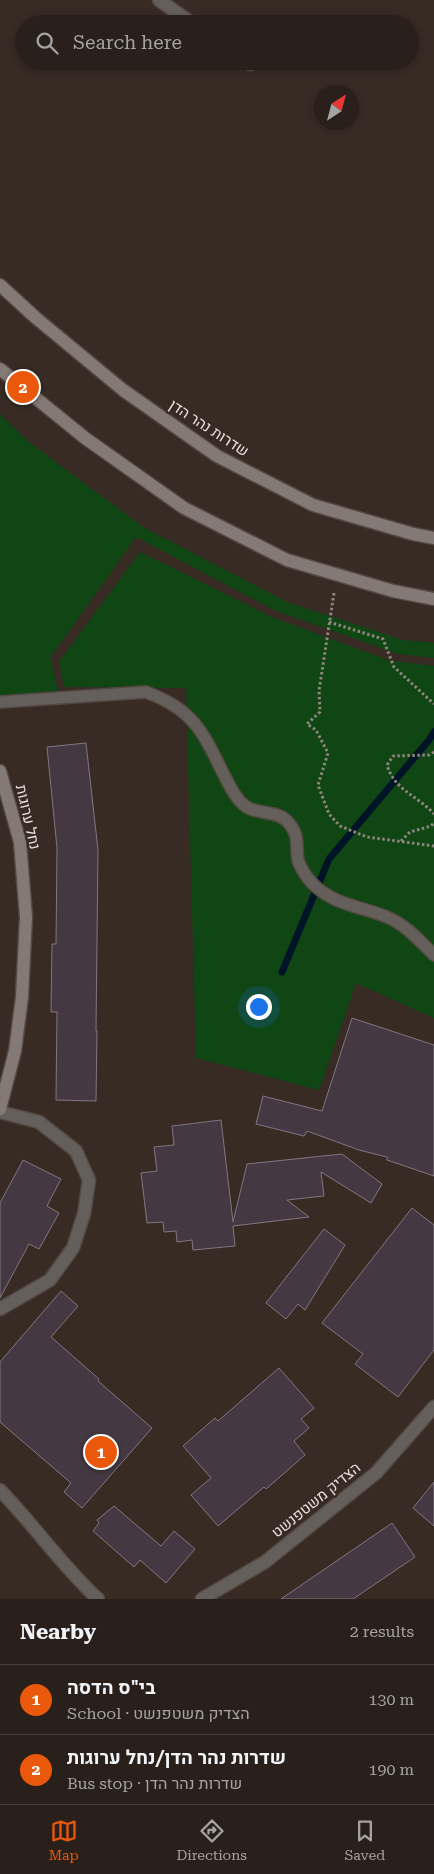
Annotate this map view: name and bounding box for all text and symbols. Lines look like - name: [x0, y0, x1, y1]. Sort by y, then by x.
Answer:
- search box: [15, 15, 419, 70]
- icon: search: [33, 29, 61, 57]
- text: Search here: [73, 31, 182, 54]
- north arrow: [314, 85, 359, 130]
- pin: 2: [7, 368, 39, 406]
- street label: שדרות נהר הדן: [166, 396, 252, 460]
- street label: נחל ערוגות: [12, 783, 44, 851]
- your location: [246, 994, 272, 1020]
- pin: 1: [85, 1433, 117, 1471]
- street label: הצדיק משטפנשט: [268, 1459, 364, 1541]
- text: Nearby: [20, 1620, 96, 1644]
- text: 2 results: [350, 1622, 414, 1641]
- text: בי"ס הדסה: [67, 1676, 156, 1699]
- text: 1: [32, 1690, 40, 1709]
- text: 130 m: [368, 1690, 414, 1709]
- text: School · הצדיק משטפנשט: [67, 1704, 250, 1723]
- text: שדרות נהר הדן/נחל ערוגות: [67, 1746, 286, 1769]
- text: 2: [32, 1760, 40, 1779]
- text: 190 m: [368, 1760, 414, 1779]
- text: Bus stop · שדרות נהר הדן: [67, 1774, 242, 1793]
- tab: Map: [49, 1817, 79, 1863]
- tab: Directions: [176, 1817, 247, 1863]
- tab: Saved: [345, 1817, 385, 1863]

